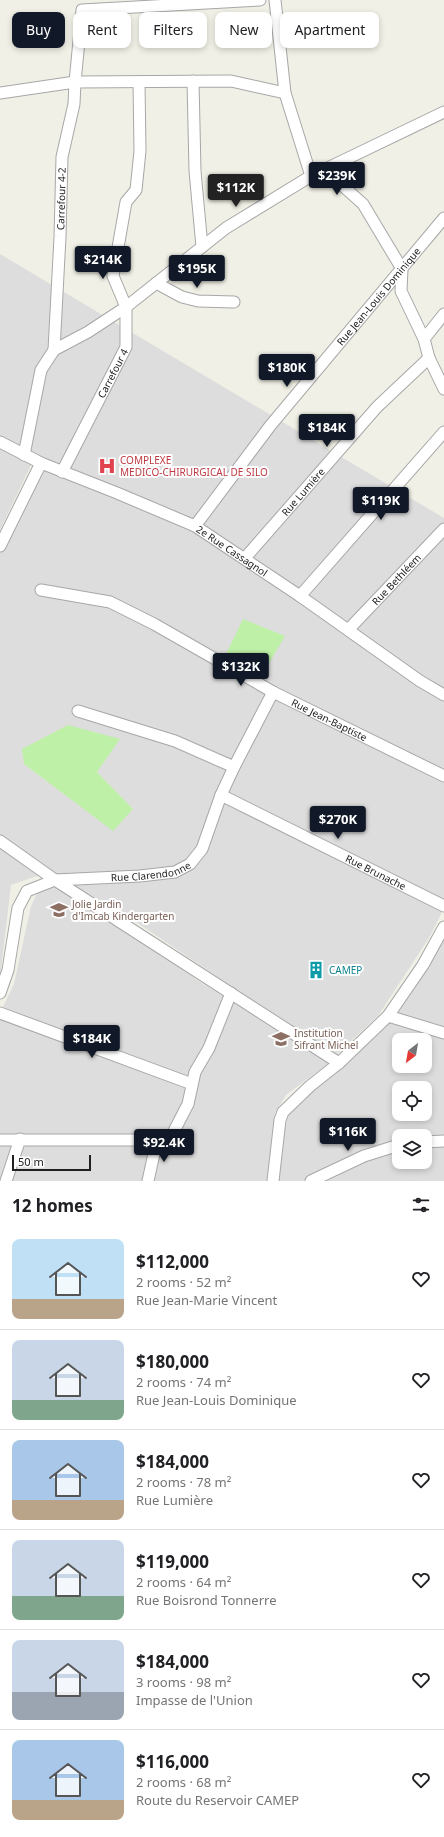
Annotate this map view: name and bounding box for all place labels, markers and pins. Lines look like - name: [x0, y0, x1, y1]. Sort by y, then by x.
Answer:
- pin: $239K: [309, 162, 365, 196]
- pin: $112K: [208, 174, 264, 208]
- pin: $214K: [75, 246, 131, 280]
- pin: $195K: [169, 255, 225, 289]
- pin: $180K: [259, 354, 315, 388]
- pin: $184K: [299, 414, 355, 448]
- place label: COMPLEXE MEDICO-CHIRURGICAL DE SILO: [120, 453, 268, 479]
- hospital icon: COMPLEXE MEDICO-CHIRURGICAL DE SILO: [97, 456, 117, 476]
- pin: $119K: [353, 487, 409, 521]
- pin: $132K: [213, 653, 269, 687]
- pin: $270K: [310, 806, 366, 840]
- place label: Jolie Jardin d'Imcab Kindergarten: [71, 897, 174, 923]
- school or university icon: Jolie Jardin d'Imcab Kindergarten: [49, 900, 69, 920]
- building icon: CAMEP: [306, 960, 326, 980]
- place label: CAMEP: [329, 963, 362, 977]
- pin: $184K: [64, 1025, 120, 1059]
- place label: Institution Sifrant Michel: [294, 1026, 358, 1052]
- school or university icon: Institution Sifrant Michel: [271, 1029, 291, 1049]
- pin: $116K: [320, 1118, 376, 1152]
- pin: $92.4K: [131, 1129, 197, 1163]

